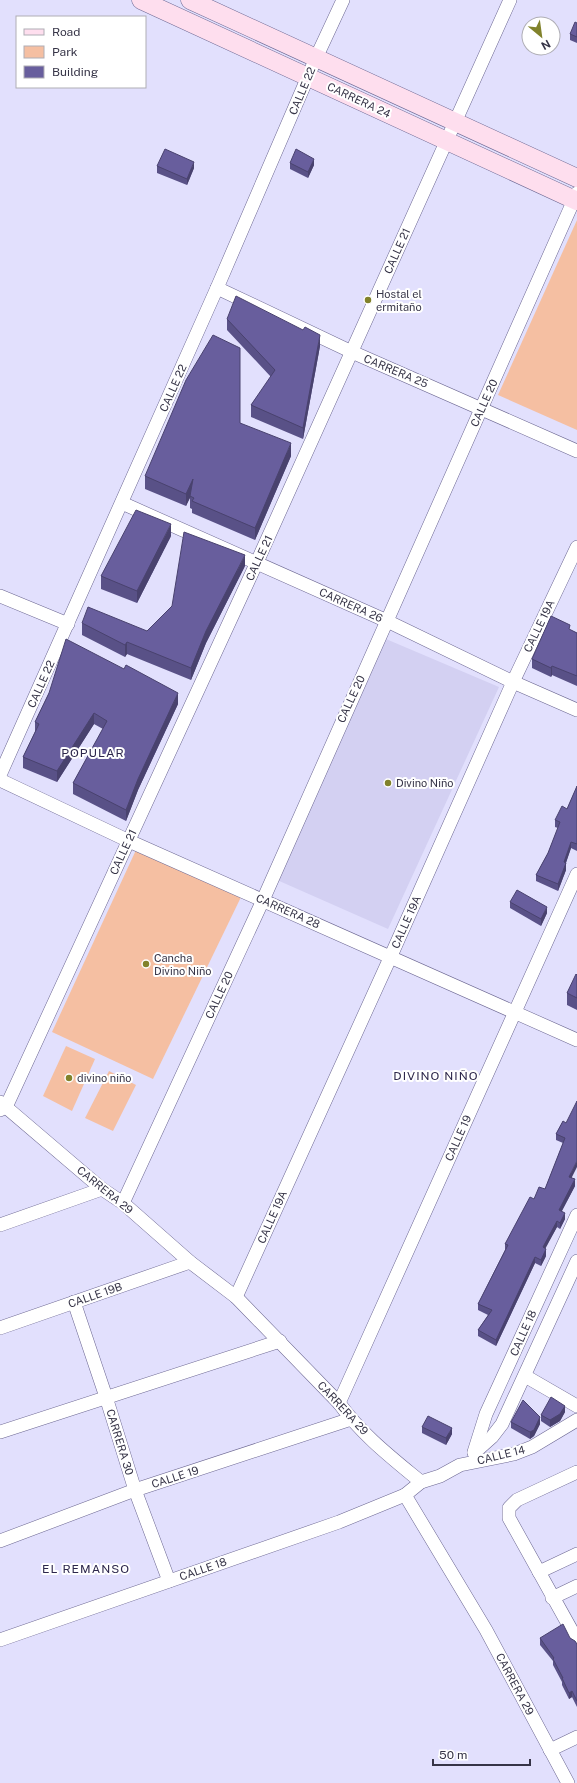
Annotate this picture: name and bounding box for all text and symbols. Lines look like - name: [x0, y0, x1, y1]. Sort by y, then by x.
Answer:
- legend: [16, 16, 146, 88]
- north arrow: [521, 16, 561, 56]
- text: Road: [52, 25, 80, 39]
- text: N: [539, 37, 553, 52]
- text: Park: [52, 45, 78, 59]
- text: Building: [52, 65, 98, 79]
- street label: CALLE 22: [287, 65, 318, 117]
- street label: CARRERA 24: [325, 80, 393, 120]
- street label: CALLE 21: [382, 226, 412, 276]
- place label: Hostal el ermitaño: [376, 288, 422, 313]
- marker: Hostal el ermitaño: [363, 295, 373, 305]
- street label: CARRERA 25: [362, 352, 430, 390]
- street label: CALLE 22: [157, 362, 189, 414]
- street label: CALLE 20: [468, 377, 500, 429]
- street label: CALLE 21: [243, 533, 275, 583]
- street label: CARRERA 26: [317, 586, 385, 624]
- street label: CALLE 19A: [521, 598, 557, 654]
- street label: CALLE 22: [25, 658, 57, 710]
- street label: CALLE 20: [335, 673, 367, 725]
- district label: POPULAR: [61, 746, 125, 760]
- place label: Divino Niño: [396, 777, 454, 789]
- marker: Divino Niño: [383, 778, 393, 788]
- street label: CALLE 21: [107, 827, 139, 877]
- street label: CARRERA 28: [254, 892, 322, 930]
- street label: CALLE 19A: [389, 894, 423, 950]
- place label: Cancha Divino Niño: [154, 952, 212, 977]
- marker: Cancha Divino Niño: [141, 959, 151, 969]
- street label: CALLE 20: [203, 969, 235, 1021]
- district label: DIVINO NIÑO: [393, 1069, 479, 1083]
- place label: divino niño: [77, 1072, 132, 1084]
- marker: divino niño: [64, 1073, 74, 1083]
- street label: CALLE 19: [443, 1113, 473, 1163]
- street label: CARRERA 29: [75, 1164, 135, 1216]
- street label: CALLE 19A: [255, 1189, 289, 1245]
- street label: CALLE 19B: [66, 1280, 124, 1310]
- street label: CALLE 18: [508, 1308, 538, 1358]
- street label: CARRERA 29: [315, 1379, 371, 1437]
- street label: CARRERA 30: [104, 1407, 136, 1477]
- street label: CALLE 14: [476, 1443, 526, 1467]
- street label: CALLE 19: [150, 1464, 200, 1490]
- street label: CALLE 18: [178, 1555, 228, 1583]
- district label: EL REMANSO: [42, 1562, 130, 1576]
- street label: CARRERA 29: [494, 1651, 536, 1717]
- scale bar: [433, 1741, 530, 1767]
- text: 50 m: [439, 1748, 467, 1762]

